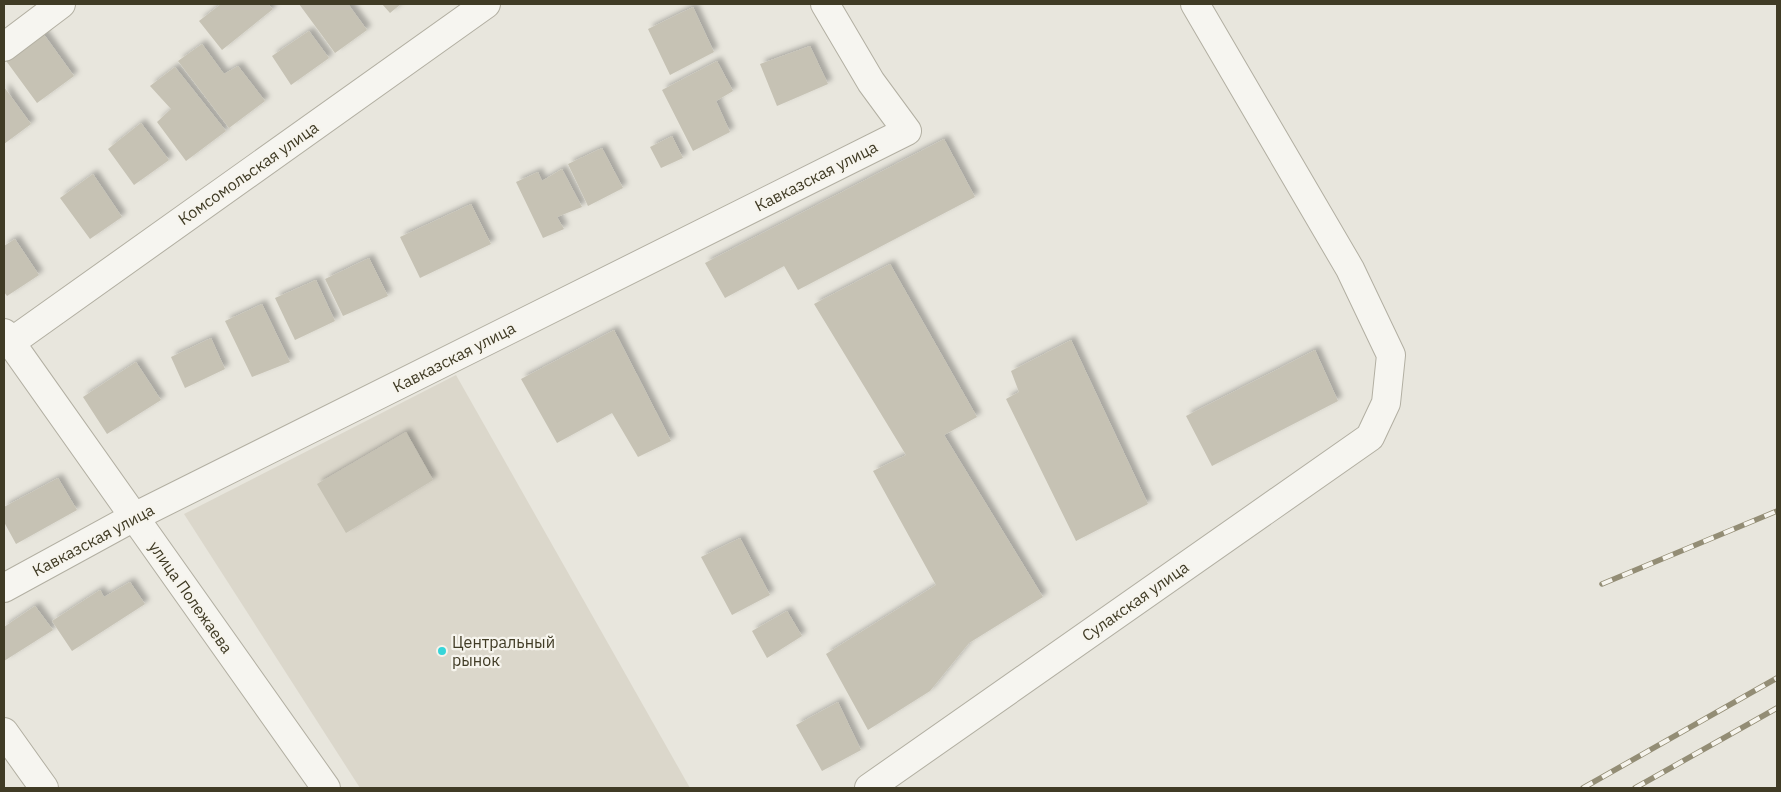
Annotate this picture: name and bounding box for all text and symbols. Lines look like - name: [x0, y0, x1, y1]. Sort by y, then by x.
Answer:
- street label: Комсомольская улица: [174, 117, 322, 229]
- street label: Кавказская улица: [751, 136, 881, 216]
- street label: Кавказская улица: [389, 317, 519, 397]
- street label: Кавказская улица: [29, 499, 158, 581]
- street label: улица Полежаева: [145, 537, 237, 657]
- street label: Сулакская улица: [1078, 557, 1193, 645]
- place label: Центральный рынок: [452, 632, 555, 670]
- marker: Центральный рынок: [436, 645, 448, 657]

